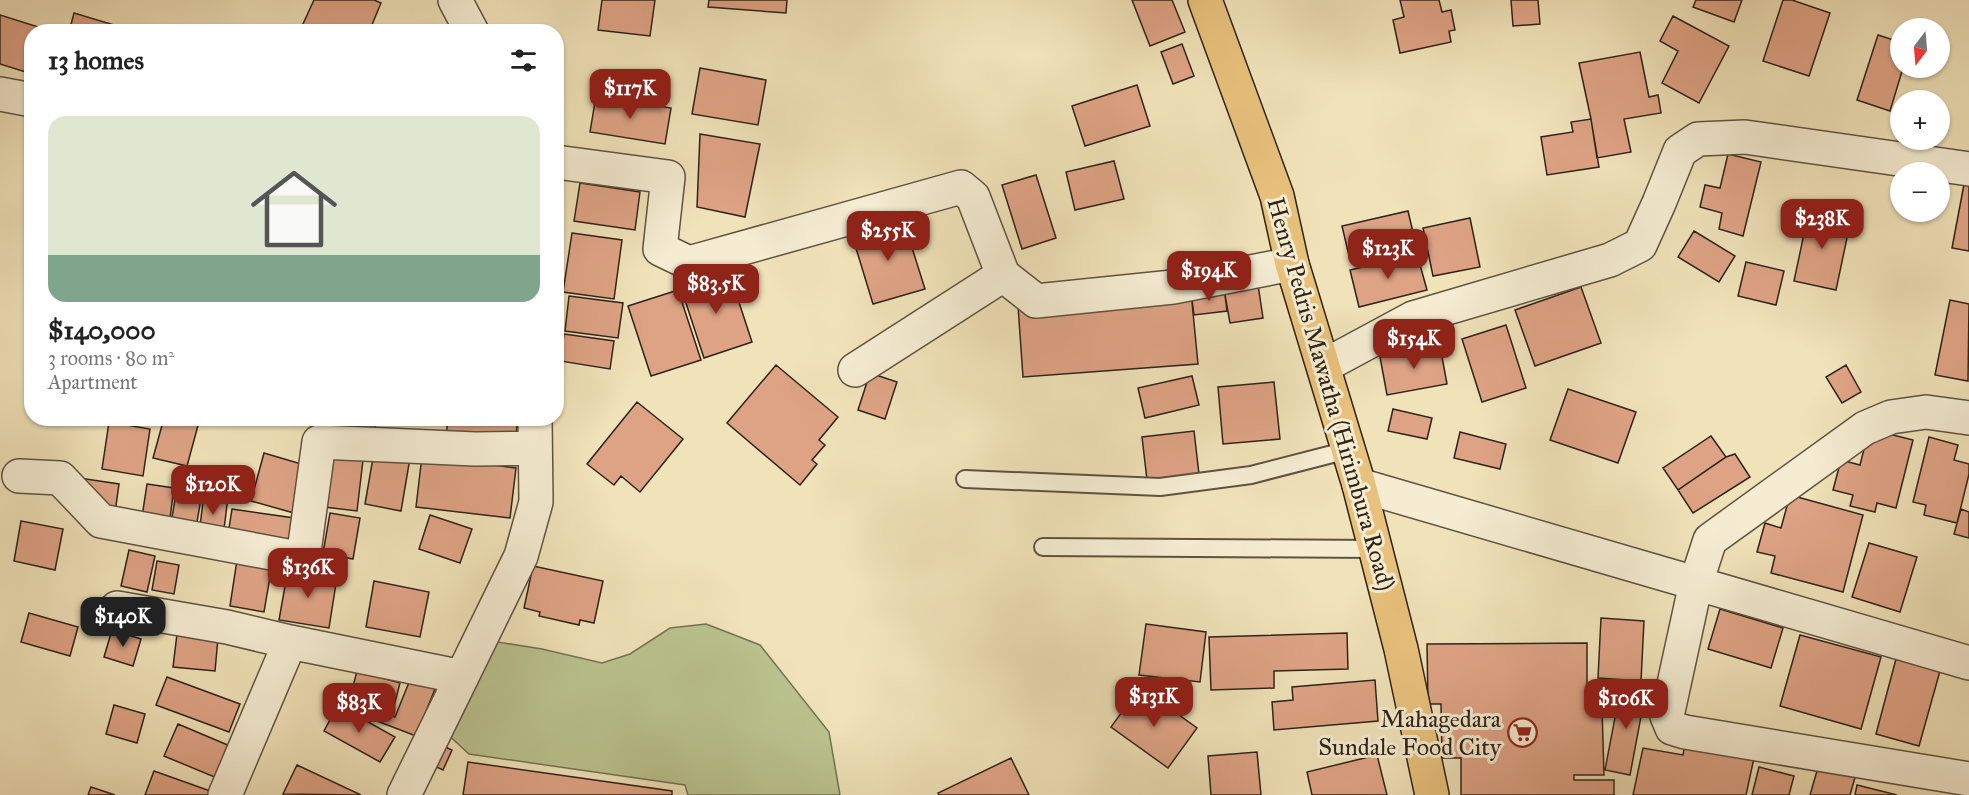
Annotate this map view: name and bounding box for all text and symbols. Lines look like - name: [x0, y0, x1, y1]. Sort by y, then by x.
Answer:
- north arrow: [1890, 18, 1950, 78]
- map controls: [1890, 18, 1950, 222]
- text: 13 homes: [48, 44, 144, 76]
- icon: filters: [507, 44, 540, 77]
- pin: $117K: [588, 69, 672, 120]
- text: $117K: [604, 76, 656, 100]
- button: +: [1890, 90, 1950, 150]
- icon: home: [240, 155, 348, 263]
- button: −: [1890, 162, 1950, 222]
- street label: Henry Pedris Mawatha (Hirimbura Road): [1260, 194, 1402, 594]
- pin: $238K: [1780, 199, 1864, 250]
- text: $238K: [1795, 206, 1849, 230]
- pin: $255K: [846, 211, 930, 262]
- text: $255K: [861, 218, 915, 242]
- pin: $123K: [1346, 229, 1430, 280]
- text: $123K: [1362, 236, 1414, 260]
- pin: $194K: [1167, 251, 1251, 302]
- text: $194K: [1181, 258, 1237, 282]
- pin: $83.5K: [667, 264, 765, 315]
- text: $83.5K: [687, 271, 745, 295]
- text: $140,000: [48, 314, 156, 346]
- pin: $154K: [1372, 319, 1456, 370]
- text: $154K: [1387, 326, 1441, 350]
- text: 3 rooms · 80 m²: [48, 346, 174, 370]
- text: Apartment: [48, 370, 137, 394]
- pin: $120K: [171, 465, 255, 516]
- text: $120K: [185, 472, 241, 496]
- pin: $136K: [266, 548, 350, 599]
- text: $136K: [282, 555, 334, 579]
- pin: $140K: [81, 597, 165, 648]
- text: $140K: [95, 604, 151, 628]
- pin: $131K: [1112, 677, 1196, 728]
- pin: $106K: [1584, 679, 1668, 730]
- pin: $83K: [323, 683, 395, 734]
- text: $131K: [1129, 684, 1179, 708]
- text: $106K: [1598, 686, 1654, 710]
- text: $83K: [337, 690, 381, 714]
- place label: Mahagedara Sundale Food City: [1318, 704, 1502, 762]
- supermarket icon: Mahagedara Sundale Food City: [1506, 717, 1538, 749]

